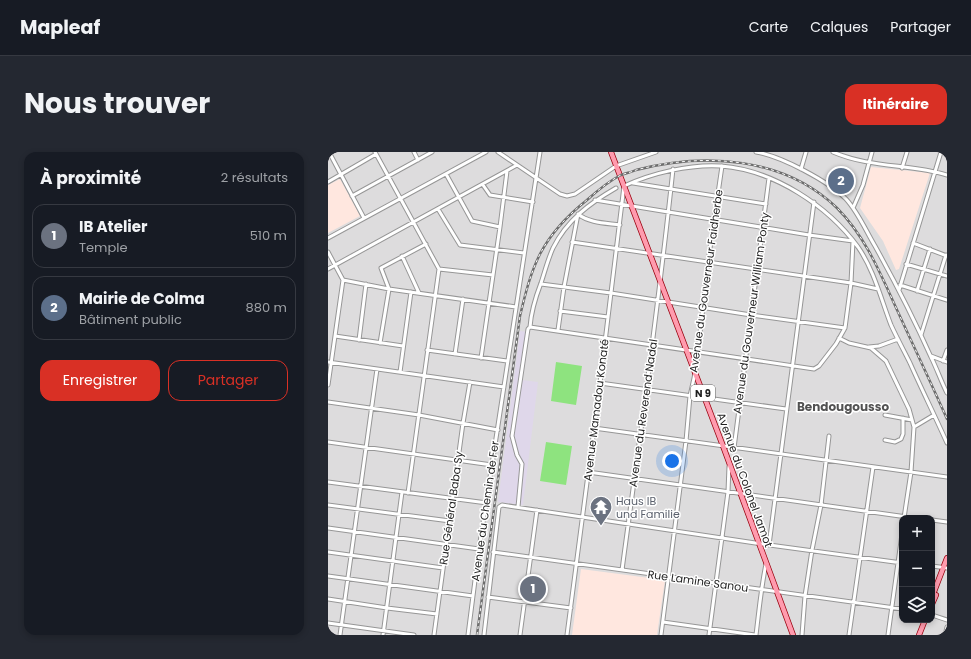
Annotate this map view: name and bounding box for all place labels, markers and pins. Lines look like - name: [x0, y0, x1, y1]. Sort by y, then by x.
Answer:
- pin: 2: [828, 166, 854, 196]
- place label: Haus IB und Familie: [616, 493, 680, 522]
- temple icon: Haus IB und Familie: [588, 494, 614, 527]
- pin: 1: [520, 574, 546, 604]

